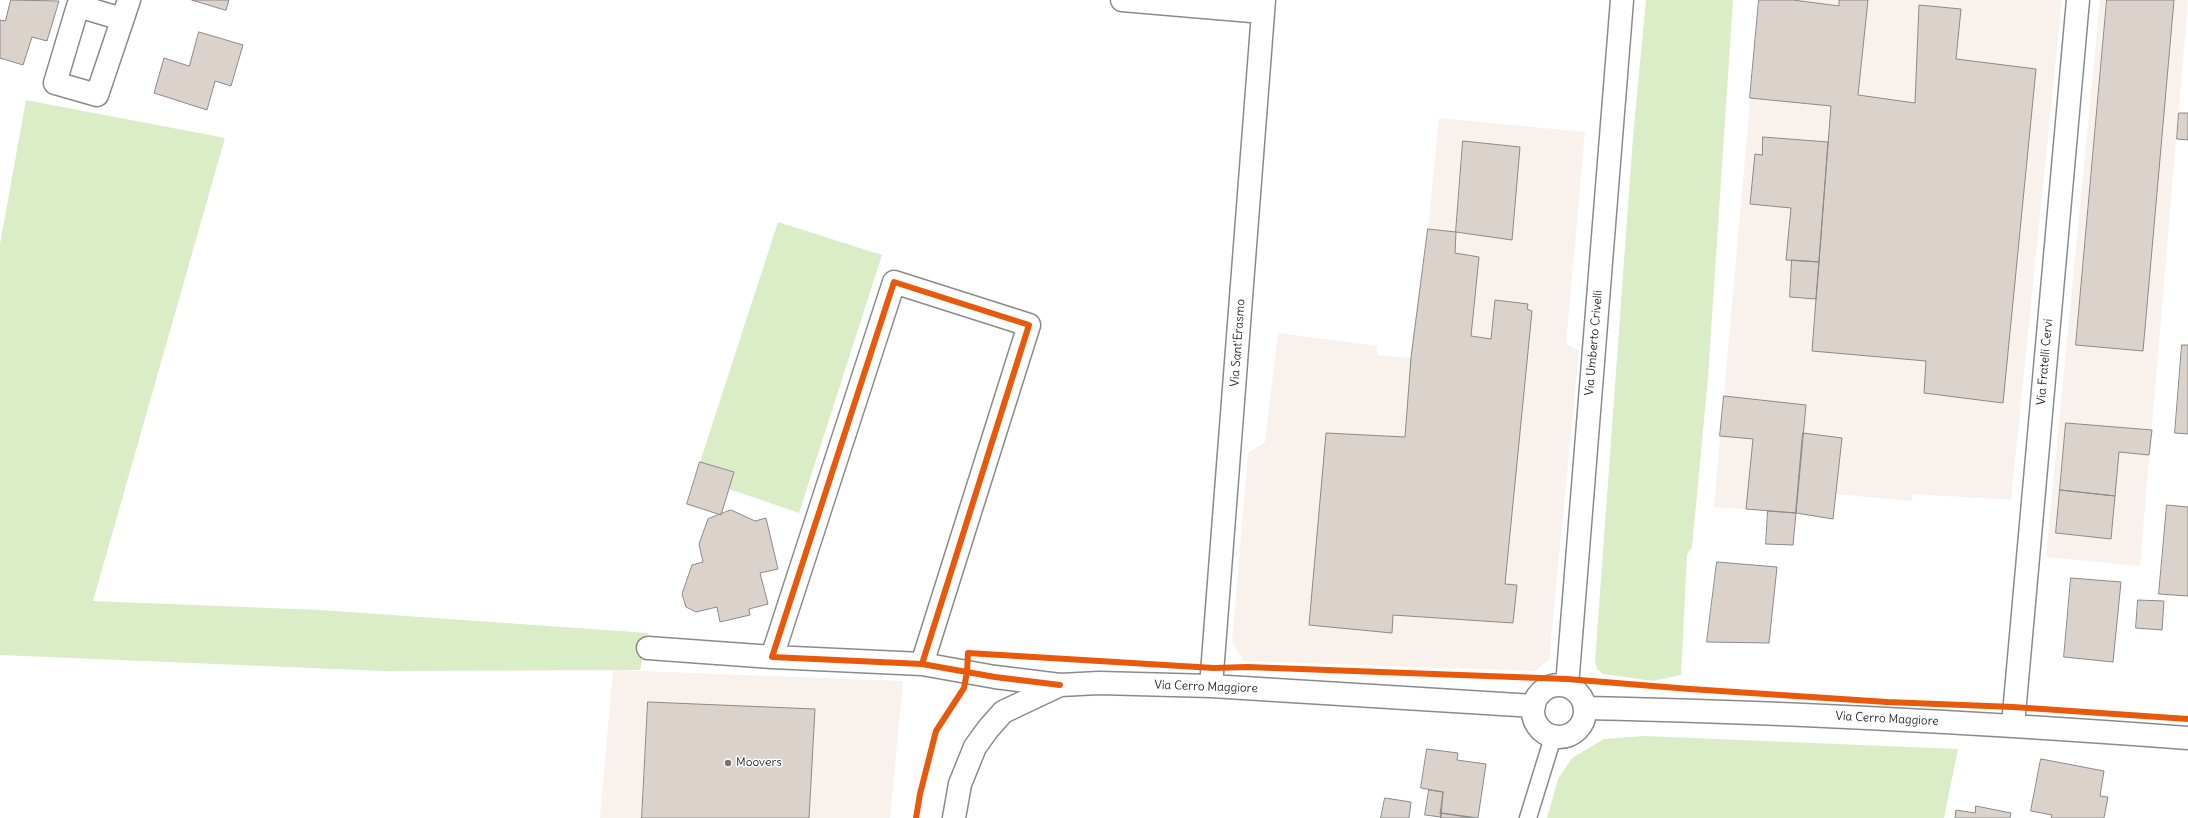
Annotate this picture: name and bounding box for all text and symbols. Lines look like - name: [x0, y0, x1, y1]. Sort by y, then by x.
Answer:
- street label: Via Umberto Crivelli: [1582, 290, 1606, 396]
- street label: Via Sant'Erasmo: [1228, 299, 1248, 387]
- street label: Via Fratelli Cervi: [2034, 318, 2056, 406]
- street label: Via Cerro Maggiore: [1154, 678, 1258, 696]
- street label: Via Cerro Maggiore: [1835, 709, 1939, 729]
- place label: Moovers: [736, 756, 782, 770]
- marker: Moovers: [723, 758, 733, 768]

